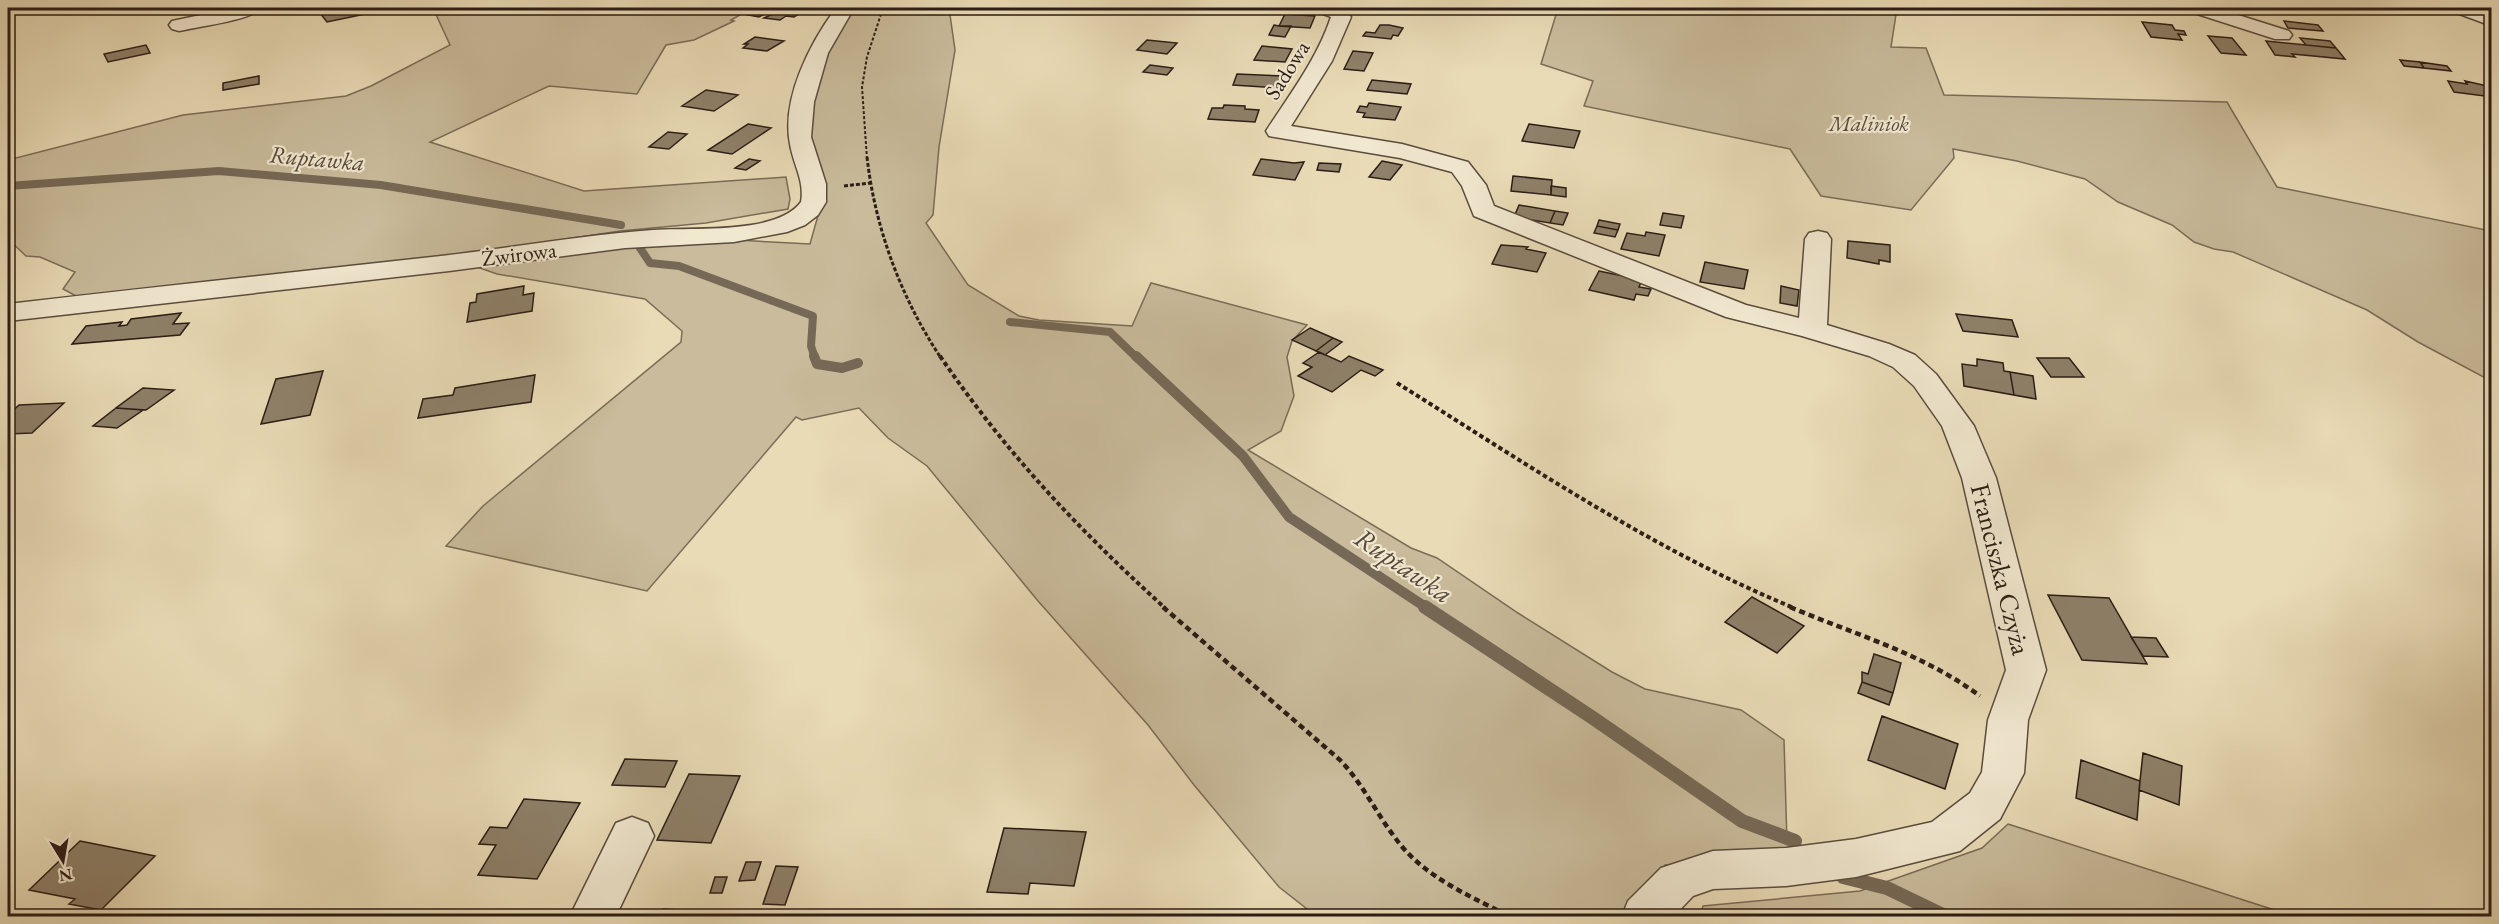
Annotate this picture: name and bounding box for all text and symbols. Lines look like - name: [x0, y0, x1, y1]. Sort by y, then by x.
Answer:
- street label: Sadowa: [1258, 35, 1316, 105]
- park label: Maliniok: [1827, 109, 1909, 138]
- water label: Ruptawka: [268, 138, 366, 178]
- street label: Żwirowa: [480, 235, 558, 273]
- street label: Franciszka Czyża: [1963, 480, 2039, 659]
- water label: Ruptawka: [1348, 519, 1460, 611]
- north arrow: [33, 831, 93, 891]
- text: N: [57, 864, 74, 887]

